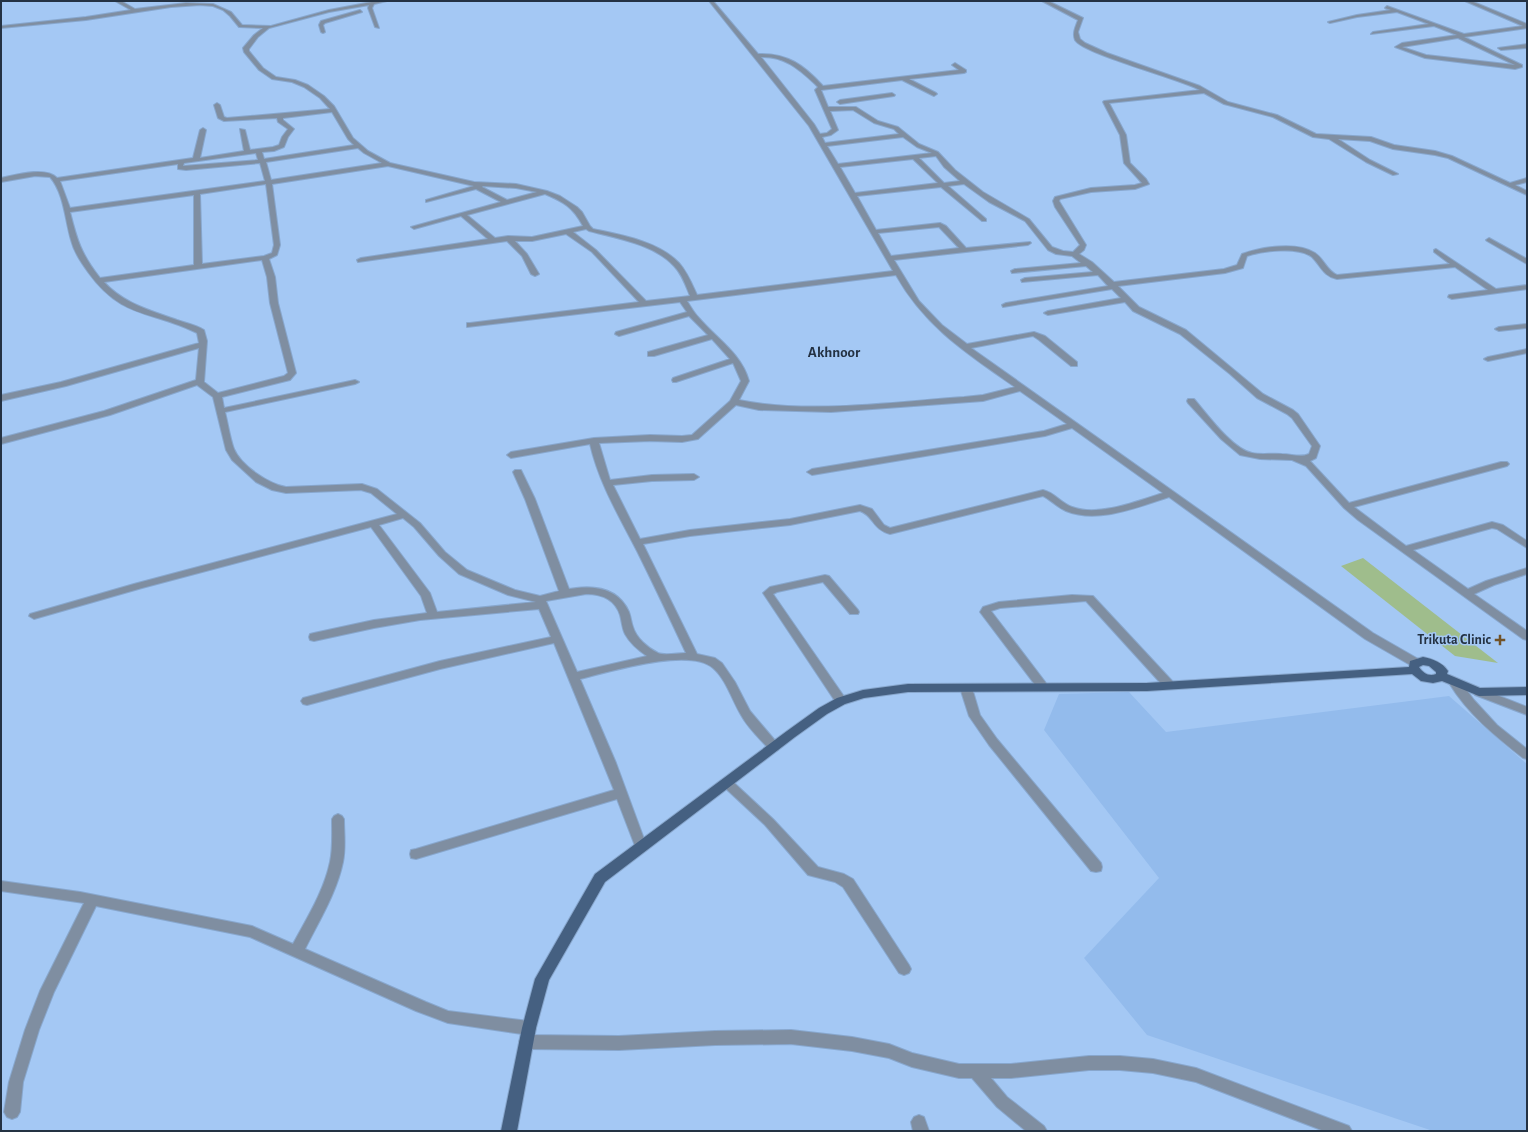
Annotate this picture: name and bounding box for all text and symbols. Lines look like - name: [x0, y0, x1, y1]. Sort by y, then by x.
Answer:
- district label: Akhnoor: [808, 345, 861, 360]
- place label: Trikuta Clinic: [1417, 633, 1492, 647]
- marker: Trikuta Clinic: [1494, 634, 1506, 646]

